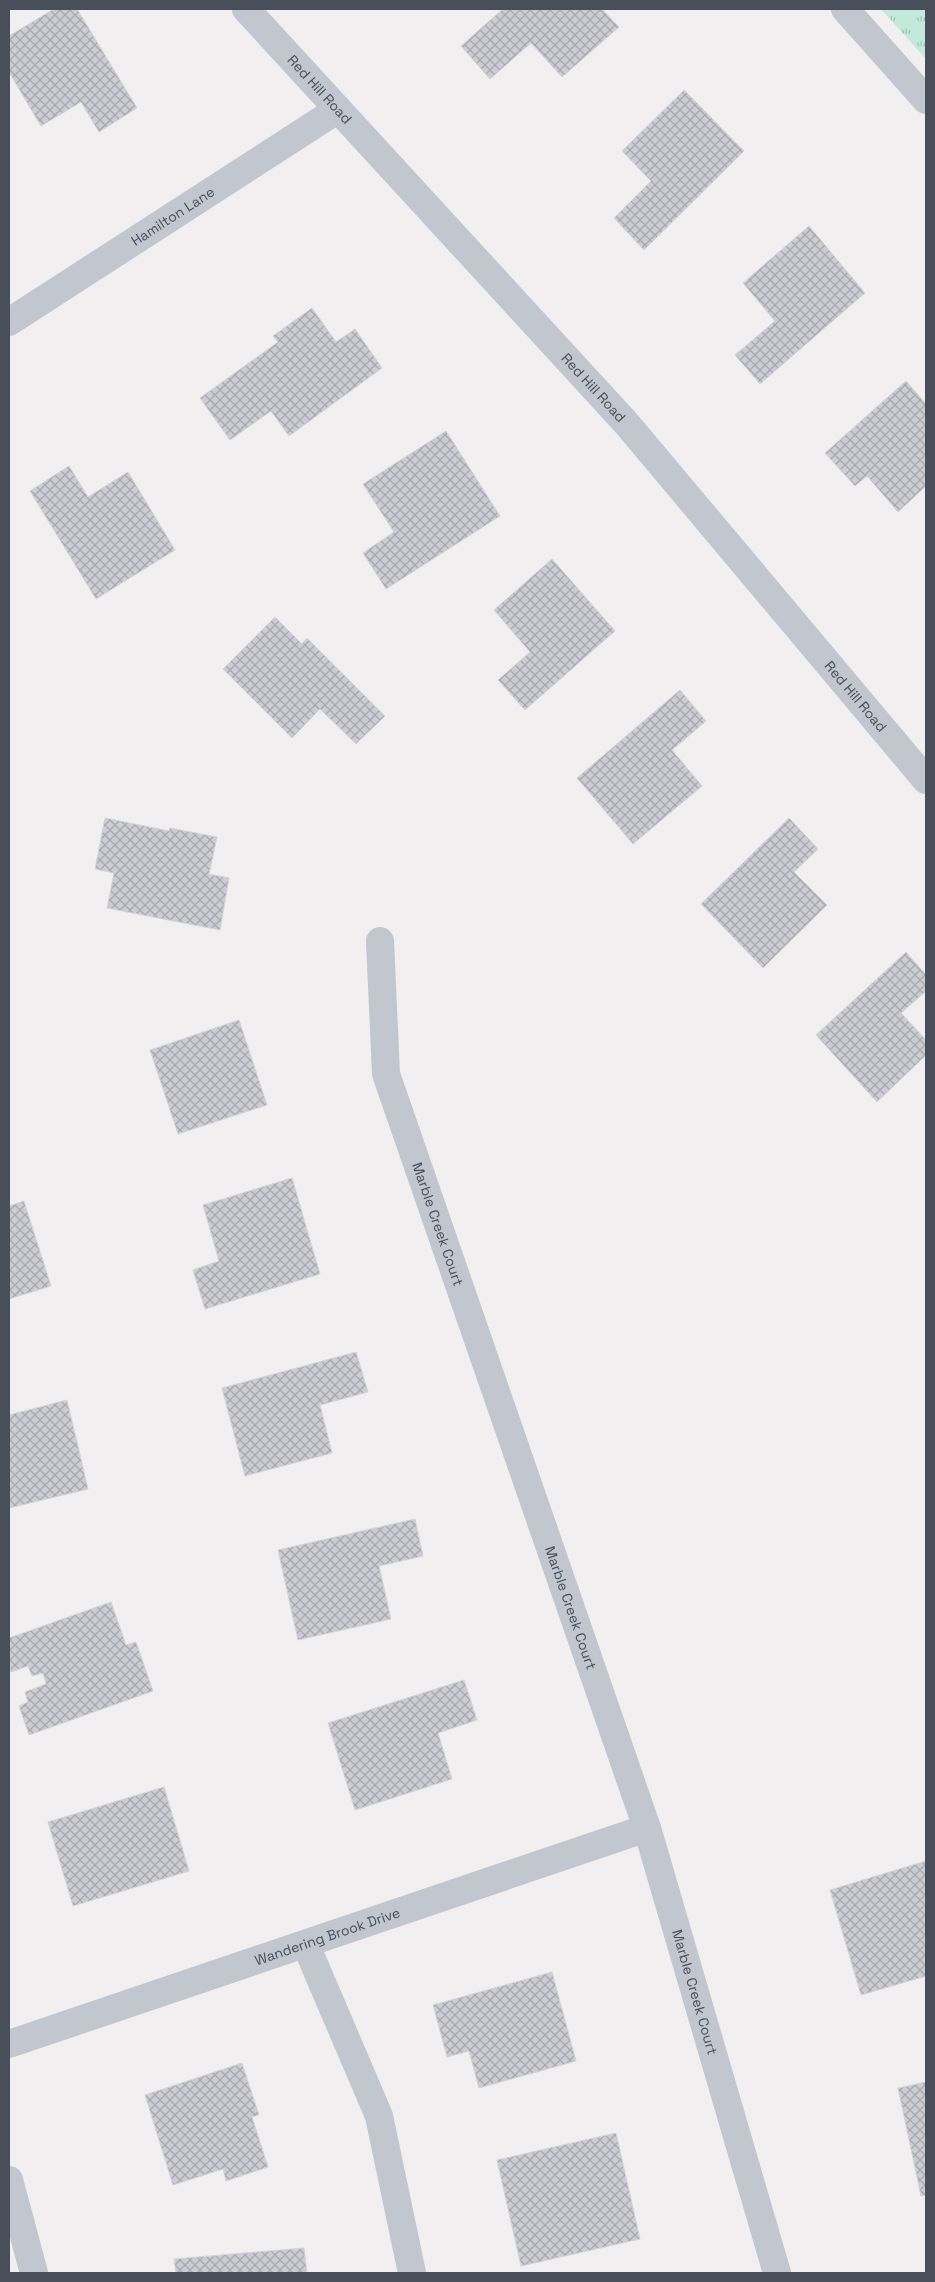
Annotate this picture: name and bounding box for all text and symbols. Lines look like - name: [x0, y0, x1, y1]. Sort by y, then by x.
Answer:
- street label: Red Hill Road: [284, 51, 356, 128]
- street label: Hamilton Lane: [128, 183, 218, 250]
- street label: Red Hill Road: [557, 349, 630, 426]
- street label: Red Hill Road: [821, 657, 891, 736]
- street label: Marble Creek Court: [408, 1160, 468, 1288]
- street label: Marble Creek Court: [541, 1544, 600, 1672]
- street label: Wandering Brook Drive: [252, 1903, 402, 1969]
- street label: Marble Creek Court: [668, 1927, 722, 2057]

